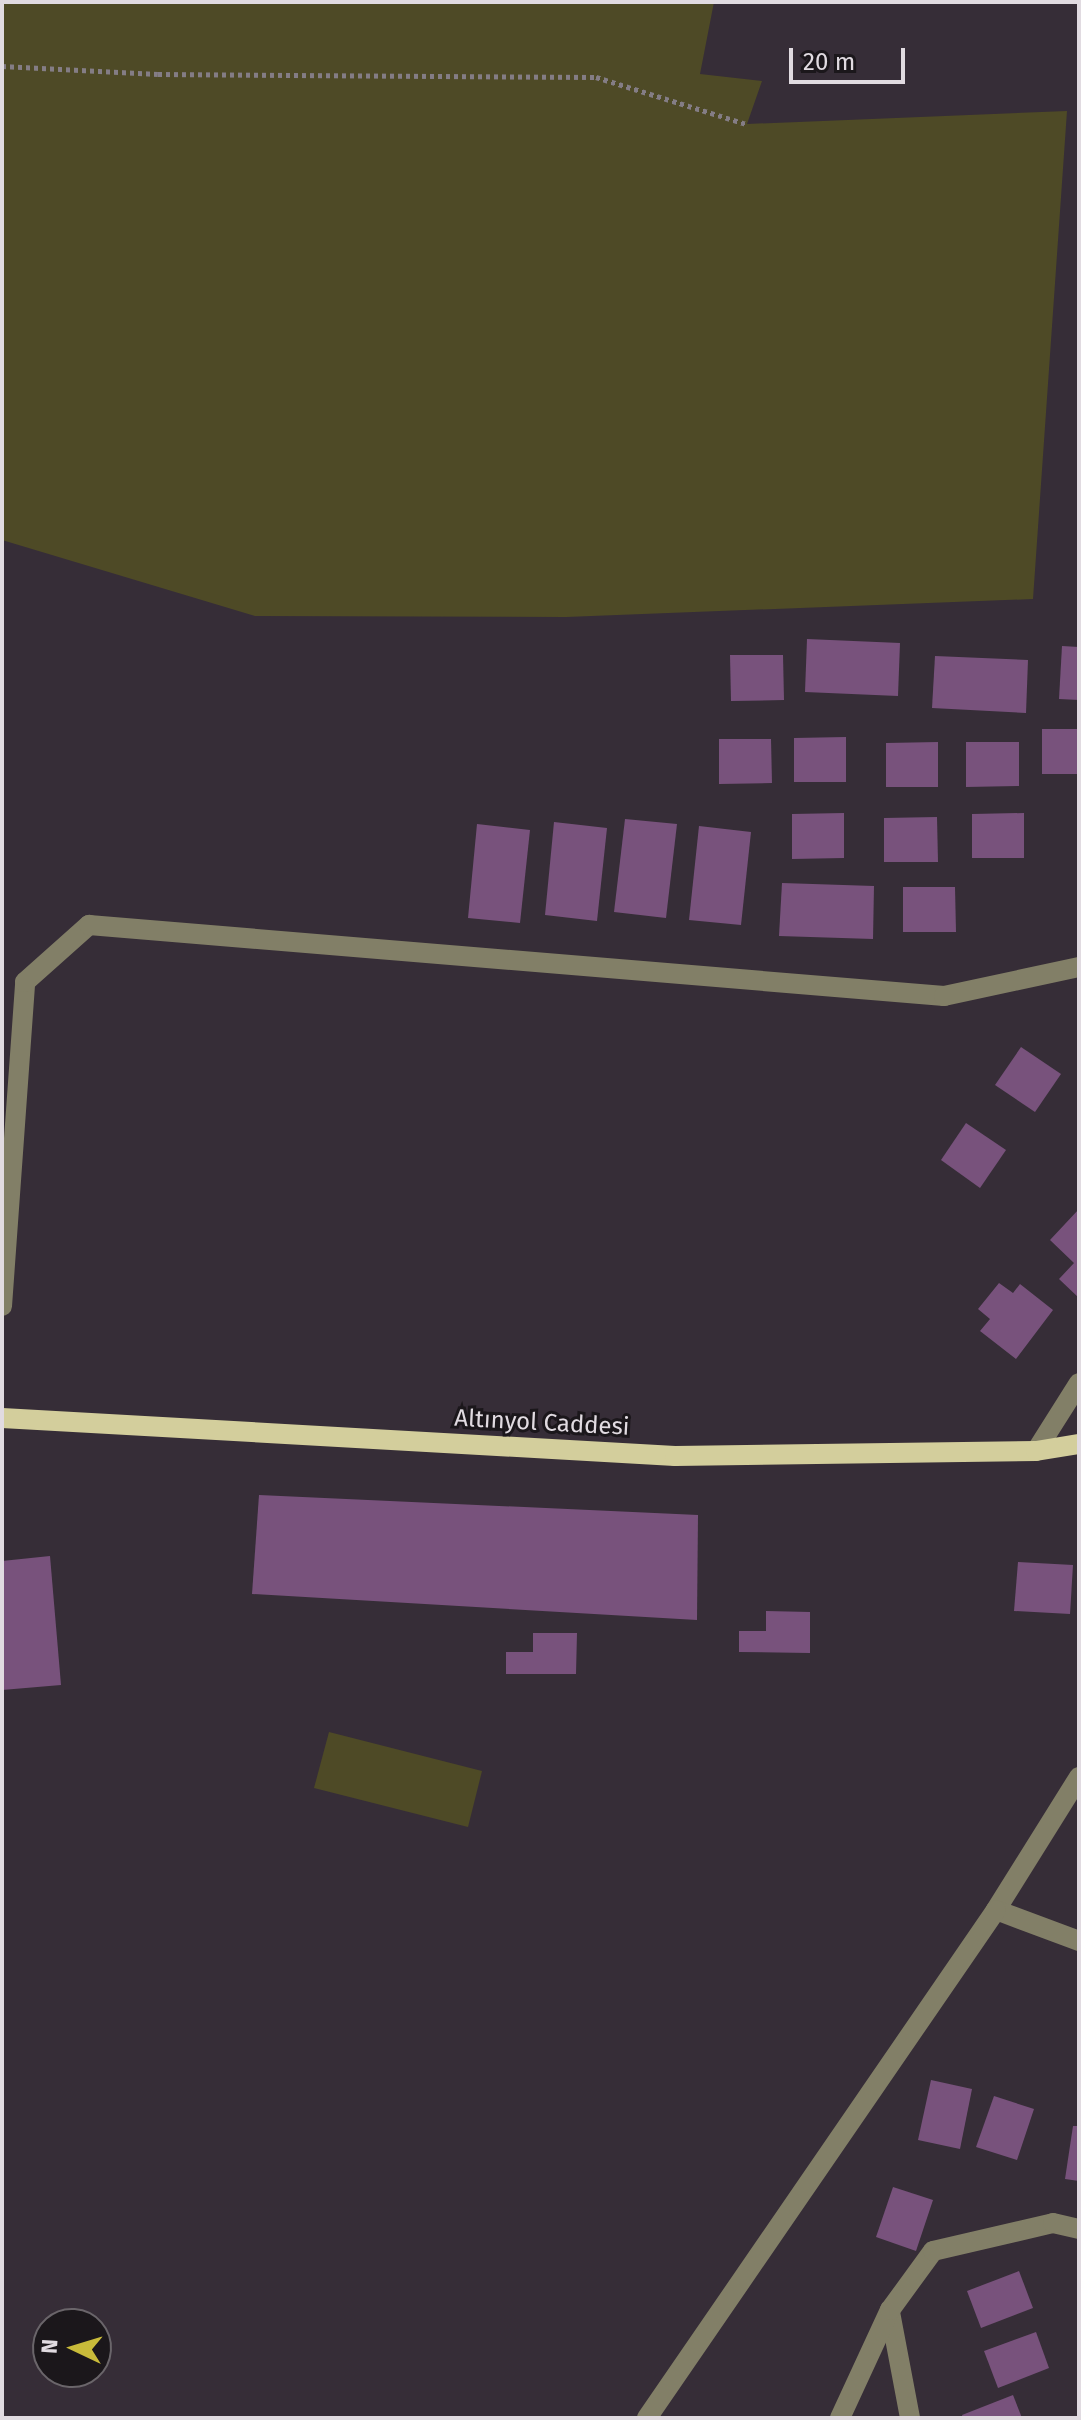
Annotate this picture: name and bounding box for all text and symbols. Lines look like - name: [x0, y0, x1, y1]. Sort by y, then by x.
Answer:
- scale bar: [793, 32, 909, 82]
- text: 20 m: [803, 48, 855, 76]
- street label: Altınyol Caddesi: [454, 1404, 630, 1442]
- north arrow: [32, 2308, 112, 2388]
- text: N: [36, 2338, 64, 2355]

